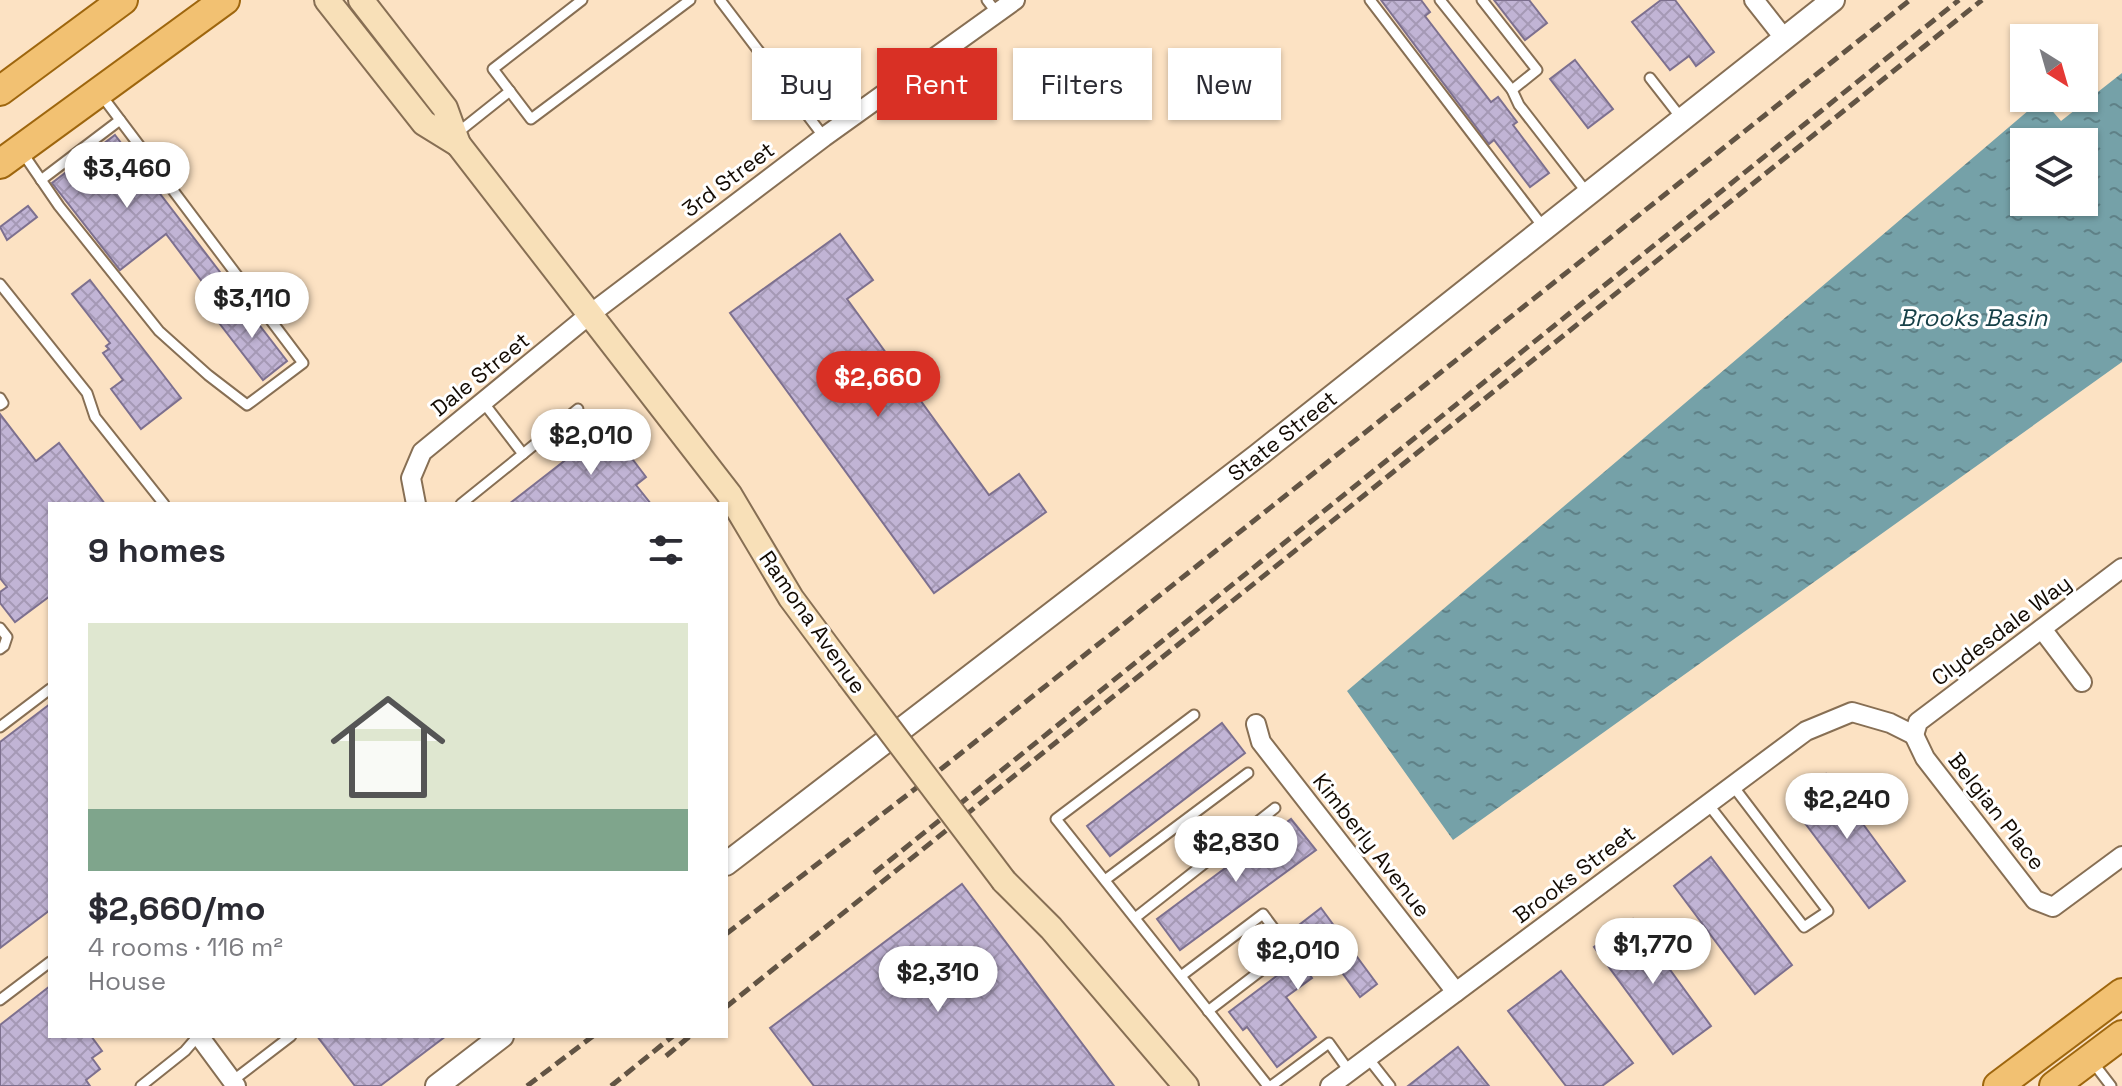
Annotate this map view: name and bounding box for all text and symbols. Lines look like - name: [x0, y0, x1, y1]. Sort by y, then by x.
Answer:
- north arrow: [2010, 24, 2098, 112]
- map controls: [2010, 24, 2098, 216]
- chip: Buy: [752, 48, 861, 120]
- chip: Rent: [877, 48, 997, 120]
- chip: Filters: [1013, 48, 1152, 120]
- chip: New: [1168, 48, 1281, 120]
- button: layers: [2010, 128, 2098, 216]
- street label: 3rd Street: [676, 135, 780, 223]
- pin: $3,460: [62, 142, 192, 210]
- text: $3,460: [83, 151, 171, 185]
- pin: $3,110: [187, 272, 317, 340]
- text: $3,110: [213, 281, 291, 315]
- water label: Brooks Basin: [1899, 302, 2048, 333]
- street label: Dale Street: [425, 326, 535, 422]
- pin: $2,660: [813, 351, 943, 419]
- text: $2,660: [834, 360, 922, 394]
- street label: State Street: [1222, 384, 1342, 487]
- pin: $2,010: [526, 409, 656, 477]
- text: $2,010: [549, 418, 633, 452]
- icon: filters: [644, 528, 688, 572]
- text: 9 homes: [88, 529, 226, 572]
- street label: Ramona Avenue: [753, 545, 873, 699]
- street label: Clydesdale Way: [1926, 568, 2076, 692]
- icon: home: [316, 675, 460, 819]
- street label: Belgian Place: [1942, 747, 2052, 875]
- street label: Kimberly Avenue: [1307, 767, 1437, 923]
- pin: $2,240: [1782, 773, 1912, 841]
- text: $2,240: [1803, 782, 1891, 816]
- pin: $2,830: [1171, 816, 1301, 884]
- street label: Brooks Street: [1507, 819, 1641, 929]
- text: $2,830: [1192, 825, 1280, 859]
- text: $2,660/mo: [88, 887, 266, 930]
- pin: $1,770: [1588, 918, 1718, 986]
- pin: $2,010: [1233, 924, 1363, 992]
- text: $1,770: [1613, 927, 1693, 961]
- text: 4 rooms · 116 m²: [88, 930, 283, 964]
- text: $2,010: [1256, 933, 1340, 967]
- pin: $2,310: [873, 946, 1003, 1014]
- text: $2,310: [897, 955, 979, 989]
- text: House: [88, 964, 166, 998]

